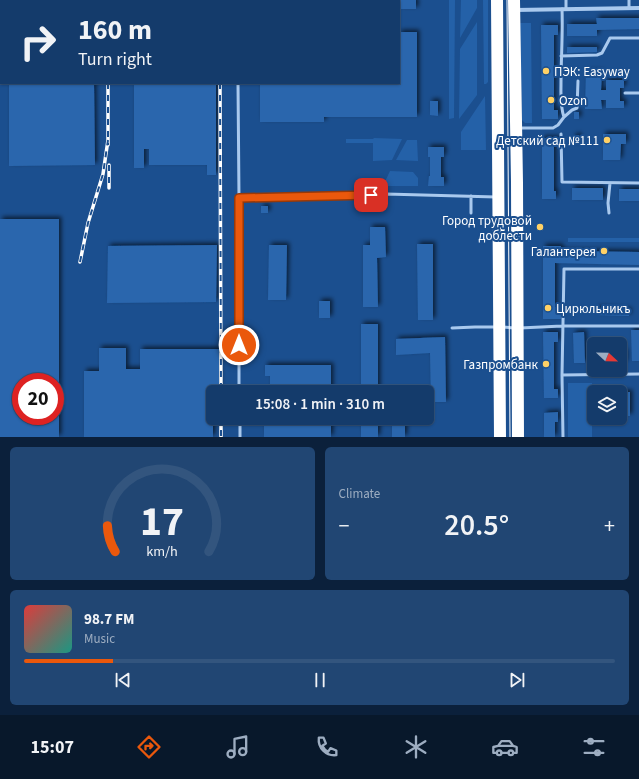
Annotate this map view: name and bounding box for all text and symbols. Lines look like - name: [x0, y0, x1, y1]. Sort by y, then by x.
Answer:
- text: 160 m: [78, 10, 152, 50]
- icon: right: [12, 16, 64, 68]
- text: Turn right: [78, 47, 152, 72]
- place label: ПЭК: Easyway: [554, 63, 630, 81]
- marker: ПЭК: Easyway: [541, 66, 551, 76]
- place label: Ozon: [559, 92, 587, 110]
- marker: Ozon: [546, 95, 556, 105]
- place label: Детский сад №111: [496, 132, 599, 150]
- marker: Детский сад №111: [602, 135, 612, 145]
- pin: [354, 178, 388, 212]
- icon: arrive: [360, 184, 382, 206]
- place label: Город трудовой доблести: [442, 212, 532, 245]
- marker: Город трудовой доблести: [535, 222, 545, 232]
- place label: Галантерея: [531, 243, 596, 261]
- marker: Галантерея: [599, 246, 609, 256]
- place label: Цирюльникъ: [556, 300, 631, 318]
- marker: Цирюльникъ: [543, 303, 553, 313]
- position arrow: [218, 324, 260, 366]
- north arrow: [587, 337, 627, 377]
- map controls: [587, 337, 627, 425]
- place label: Газпромбанк: [463, 356, 539, 374]
- marker: Газпромбанк: [541, 359, 551, 369]
- speed limit sign: 20: [12, 373, 64, 425]
- button: layers: [587, 385, 627, 425]
- text: 15:08 · 1 min · 310 m: [255, 394, 385, 415]
- text: Climate: [339, 485, 380, 503]
- text: 17: [140, 491, 184, 551]
- text: 20.5°: [444, 504, 509, 547]
- text: −: [339, 510, 349, 542]
- text: +: [604, 510, 615, 542]
- text: km/h: [146, 540, 178, 561]
- text: 98.7 FM: [84, 609, 135, 630]
- text: Music: [84, 630, 115, 648]
- icon: previous: [112, 669, 134, 691]
- icon: pause: [309, 669, 331, 691]
- icon: next: [506, 669, 528, 691]
- icon: directions: [135, 733, 163, 761]
- icon: music: [224, 733, 252, 761]
- icon: phone: [313, 733, 341, 761]
- icon: climate: [402, 733, 430, 761]
- icon: car: [491, 733, 519, 761]
- icon: filters: [580, 733, 608, 761]
- text: 15:07: [31, 735, 74, 760]

